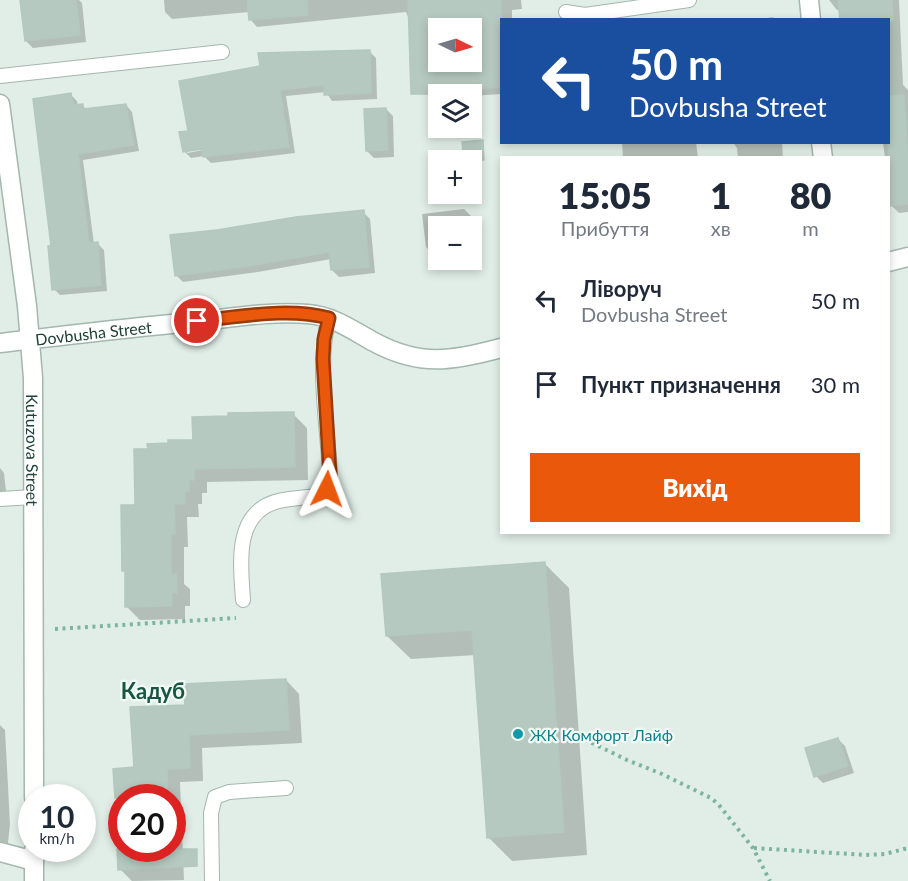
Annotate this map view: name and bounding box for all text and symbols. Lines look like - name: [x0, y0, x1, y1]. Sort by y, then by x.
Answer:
- north arrow: [428, 18, 482, 72]
- map controls: [428, 18, 482, 270]
- text: 50 m: [629, 39, 723, 89]
- icon: left: [530, 42, 608, 120]
- button: layers: [428, 84, 482, 138]
- text: Dovbusha Street: [629, 90, 827, 123]
- button: +: [428, 150, 482, 204]
- text: 15:05: [559, 173, 652, 217]
- text: 1: [710, 173, 731, 217]
- text: 80: [790, 173, 831, 217]
- button: −: [428, 216, 482, 270]
- text: Прибуття: [561, 216, 649, 240]
- text: хв: [711, 216, 731, 240]
- text: m: [802, 216, 819, 240]
- text: Ліворуч: [581, 275, 662, 302]
- icon: left: [530, 284, 563, 317]
- text: 50 m: [811, 287, 860, 314]
- pin: [171, 295, 222, 346]
- text: Dovbusha Street: [581, 302, 727, 326]
- icon: arrive: [180, 304, 213, 337]
- street label: Dovbusha Street: [34, 316, 153, 348]
- icon: arrive: [530, 368, 563, 401]
- text: Пункт призначення: [581, 371, 781, 398]
- text: 30 m: [811, 371, 860, 398]
- street label: Kutuzova Street: [24, 394, 43, 506]
- button: Вихід: [530, 453, 860, 522]
- position arrow: [295, 457, 359, 521]
- district label: Кадуб: [121, 677, 185, 704]
- place label: ЖК Комфорт Лайф: [530, 725, 673, 744]
- marker: ЖК Комфорт Лайф: [511, 727, 525, 741]
- speed limit sign: 20: [108, 784, 186, 862]
- text: 10: [40, 798, 74, 834]
- text: km/h: [39, 829, 75, 847]

